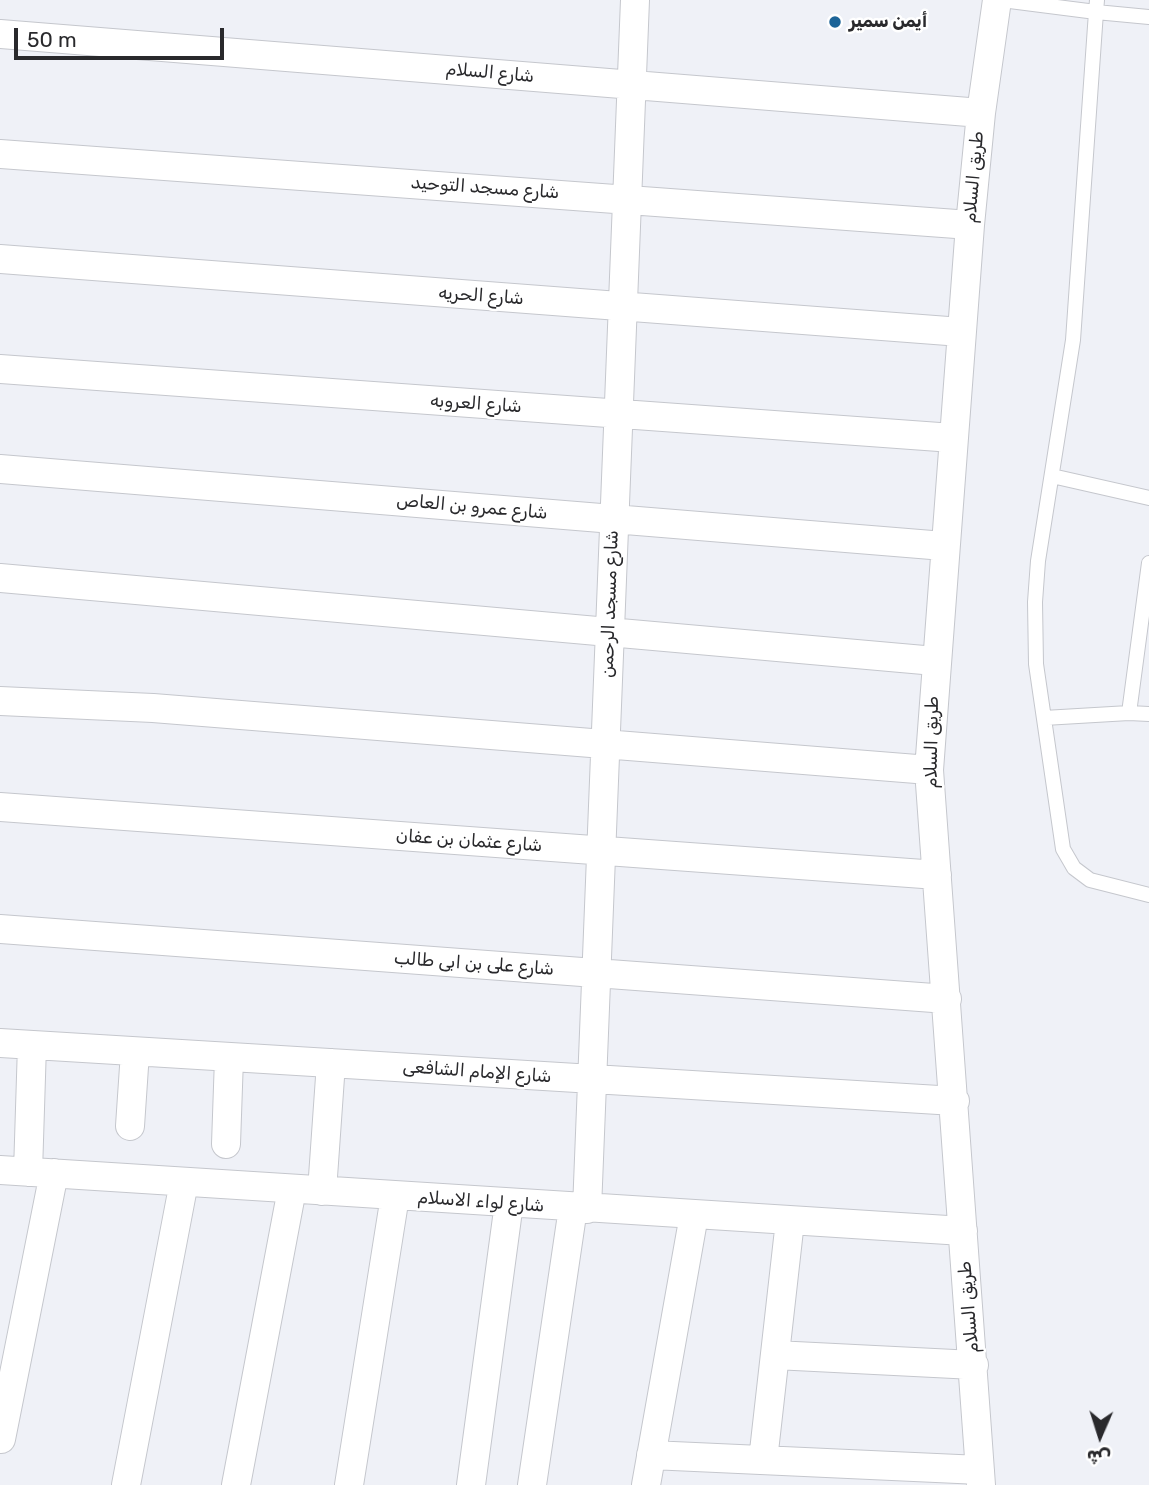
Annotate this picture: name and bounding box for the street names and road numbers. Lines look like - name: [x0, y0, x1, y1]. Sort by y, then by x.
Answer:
- street label: شارع السلام: [445, 58, 535, 88]
- street label: طريق السلام: [959, 130, 989, 224]
- street label: شارع مسجد التوحيد: [410, 172, 560, 204]
- street label: شارع الحريه: [438, 282, 524, 310]
- street label: شارع العروبه: [429, 390, 523, 418]
- street label: شارع عمرو بن العاص: [395, 490, 549, 524]
- street label: شارع مسجد الرحمن: [597, 530, 623, 678]
- street label: طريق السلام: [920, 696, 944, 788]
- street label: شارع عثمان بن عفان: [395, 825, 543, 857]
- street label: شارع على بن ابى طالب: [393, 948, 555, 980]
- street label: شارع الإمام الشافعى: [402, 1056, 552, 1088]
- street label: شارع لواء الاسلام: [417, 1187, 545, 1217]
- street label: طريق السلام: [954, 1260, 984, 1354]

